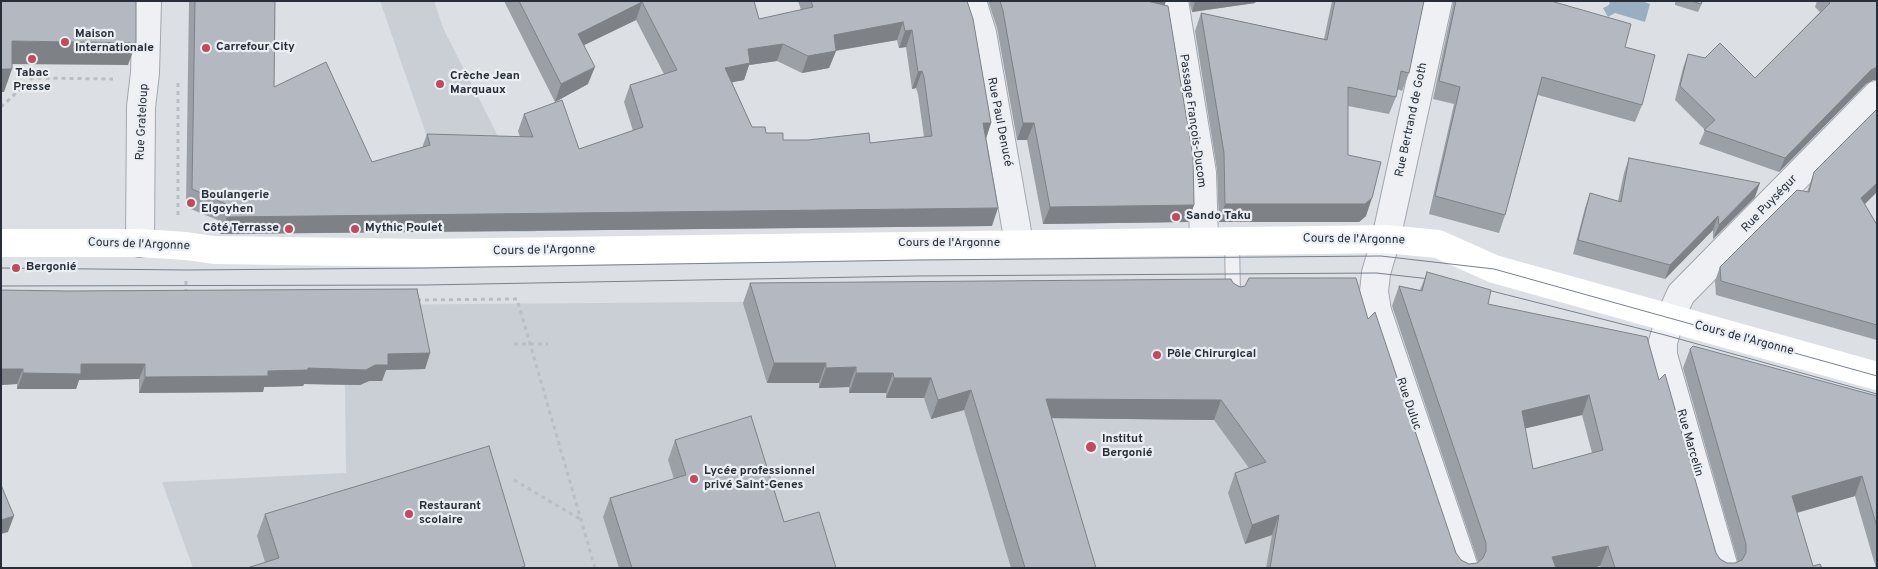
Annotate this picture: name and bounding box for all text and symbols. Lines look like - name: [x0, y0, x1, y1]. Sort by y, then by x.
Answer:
- place label: Maison Internationale: [75, 28, 154, 56]
- marker: Maison Internationale: [59, 36, 71, 48]
- place label: Carrefour City: [216, 41, 295, 55]
- marker: Carrefour City: [200, 42, 212, 54]
- marker: Tabac Presse: [26, 53, 38, 65]
- street label: Passage François-Ducom: [1175, 53, 1209, 189]
- street label: Rue Bertrand de Goth: [1393, 62, 1431, 178]
- place label: Tabac Presse: [13, 67, 51, 95]
- place label: Crèche Jean Marquaux: [450, 70, 520, 98]
- street label: Rue Paul Denucé: [983, 76, 1015, 168]
- marker: Crèche Jean Marquaux: [434, 78, 446, 90]
- street label: Rue Grateloup: [134, 83, 152, 161]
- street label: Rue Puységur: [1739, 172, 1801, 236]
- place label: Boulangerie Elgoyhen: [201, 189, 269, 217]
- marker: Boulangerie Elgoyhen: [185, 197, 197, 209]
- place label: Sando Taku: [1186, 210, 1251, 224]
- marker: Sando Taku: [1170, 211, 1182, 223]
- place label: Côté Terrasse: [203, 222, 279, 236]
- place label: Mythic Poulet: [365, 222, 442, 236]
- marker: Côté Terrasse: [283, 223, 295, 235]
- marker: Mythic Poulet: [349, 223, 361, 235]
- street label: Cours de l'Argonne: [1303, 232, 1405, 248]
- street label: Cours de l'Argonne: [88, 236, 190, 254]
- street label: Cours de l'Argonne: [898, 237, 1000, 251]
- street label: Cours de l'Argonne: [493, 243, 595, 259]
- place label: Bergonié: [26, 261, 76, 275]
- marker: Bergonié: [10, 262, 22, 274]
- street label: Cours de l'Argonne: [1693, 319, 1795, 359]
- place label: Pôle Chirurgical: [1167, 348, 1256, 362]
- marker: Pôle Chirurgical: [1151, 349, 1163, 361]
- street label: Rue Duluc: [1392, 376, 1424, 432]
- street label: Rue Marcelin: [1673, 408, 1705, 478]
- place label: Institut Bergonié: [1102, 433, 1152, 461]
- marker: Institut Bergonié: [1084, 440, 1098, 454]
- place label: Lycée professionnel privé Saint-Genes: [704, 465, 815, 493]
- marker: Lycée professionnel privé Saint-Genes: [688, 473, 700, 485]
- place label: Restaurant scolaire: [419, 500, 481, 528]
- marker: Restaurant scolaire: [403, 508, 415, 520]

